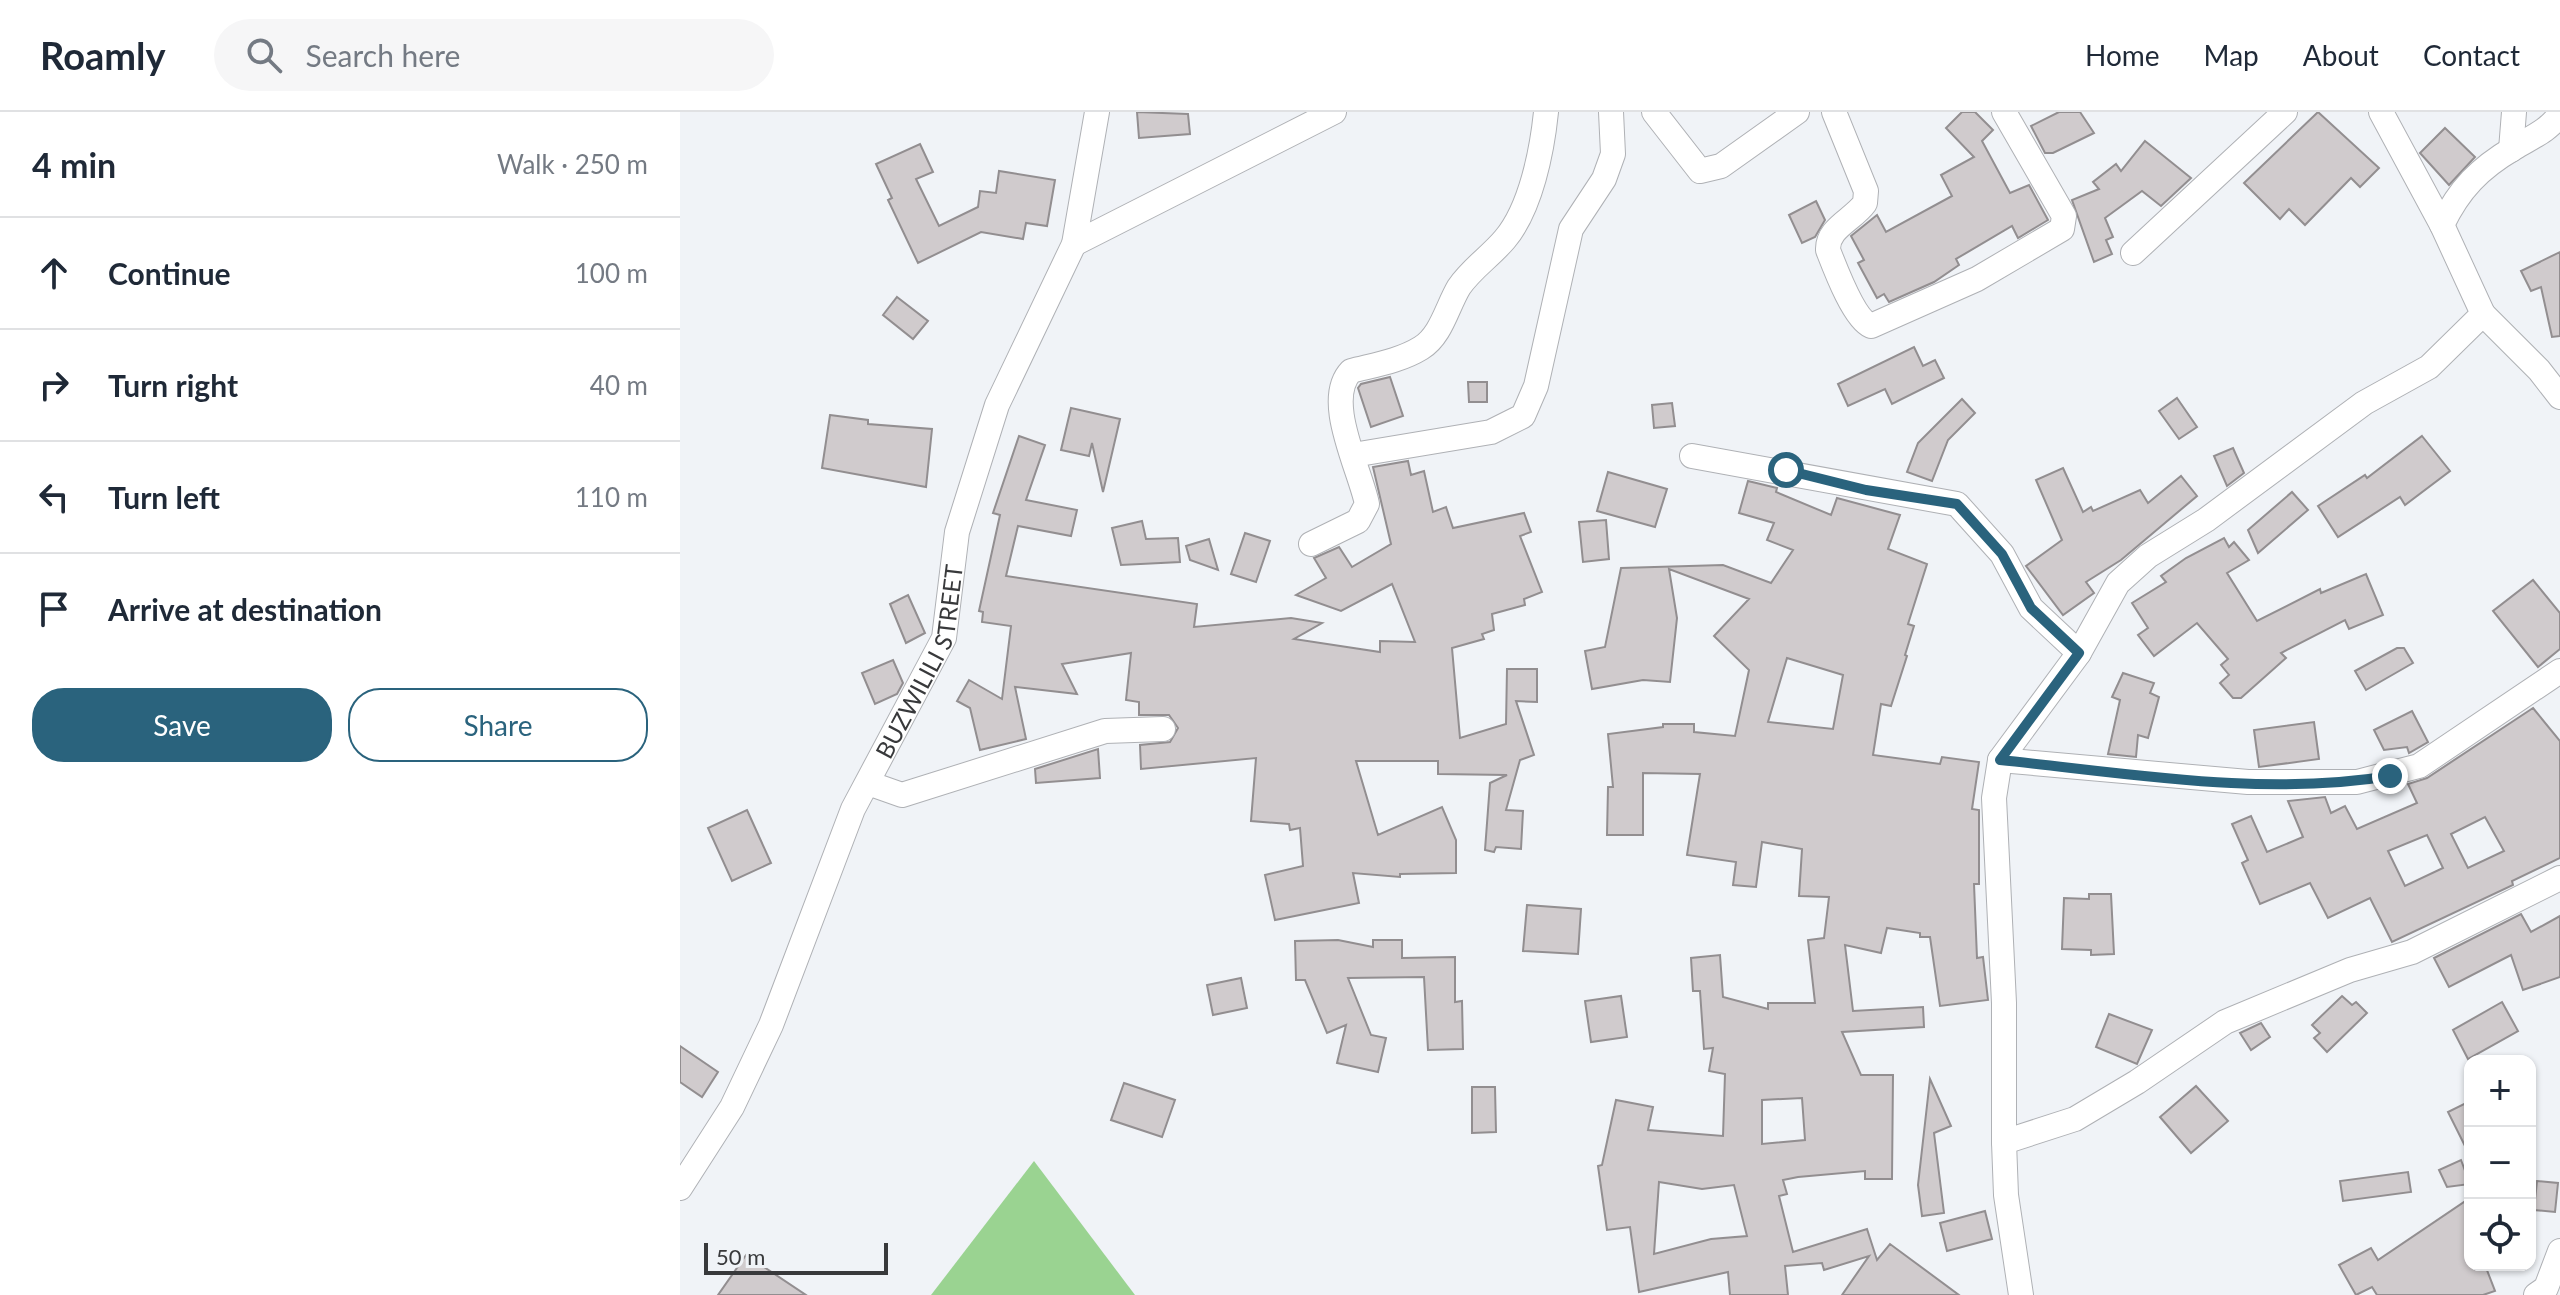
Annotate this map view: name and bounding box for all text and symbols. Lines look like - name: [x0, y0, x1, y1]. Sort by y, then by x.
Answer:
- search box: [214, 19, 774, 91]
- text: Roamly: [40, 32, 166, 78]
- icon: search: [242, 33, 286, 77]
- text: Search here: [306, 37, 460, 73]
- text: Home: [2085, 38, 2160, 72]
- text: Map: [2204, 38, 2259, 72]
- text: About: [2303, 38, 2379, 72]
- text: Contact: [2423, 38, 2520, 72]
- text: 4 min: [32, 144, 116, 185]
- text: Walk · 250 m: [497, 148, 648, 180]
- icon: ahead: [32, 251, 76, 295]
- text: Continue: [108, 255, 231, 291]
- text: 100 m: [575, 257, 648, 289]
- icon: right: [32, 363, 76, 407]
- text: Turn right: [108, 367, 238, 403]
- text: 40 m: [590, 369, 648, 401]
- route start: [1768, 452, 1804, 488]
- icon: left: [32, 475, 76, 519]
- text: Turn left: [108, 479, 220, 515]
- text: 110 m: [575, 481, 648, 513]
- street label: BUZWILILI STREET: [868, 563, 967, 763]
- icon: arrive: [32, 587, 76, 631]
- text: Arrive at destination: [108, 591, 382, 627]
- button: Save: [32, 688, 332, 762]
- button: Share: [348, 688, 648, 762]
- route end: [2372, 758, 2408, 794]
- map controls: [2464, 1055, 2536, 1271]
- button: +: [2464, 1055, 2536, 1127]
- button: −: [2464, 1127, 2536, 1199]
- button: locate: [2464, 1199, 2536, 1271]
- scale bar: [704, 1239, 888, 1275]
- text: 50 m: [716, 1243, 765, 1270]

